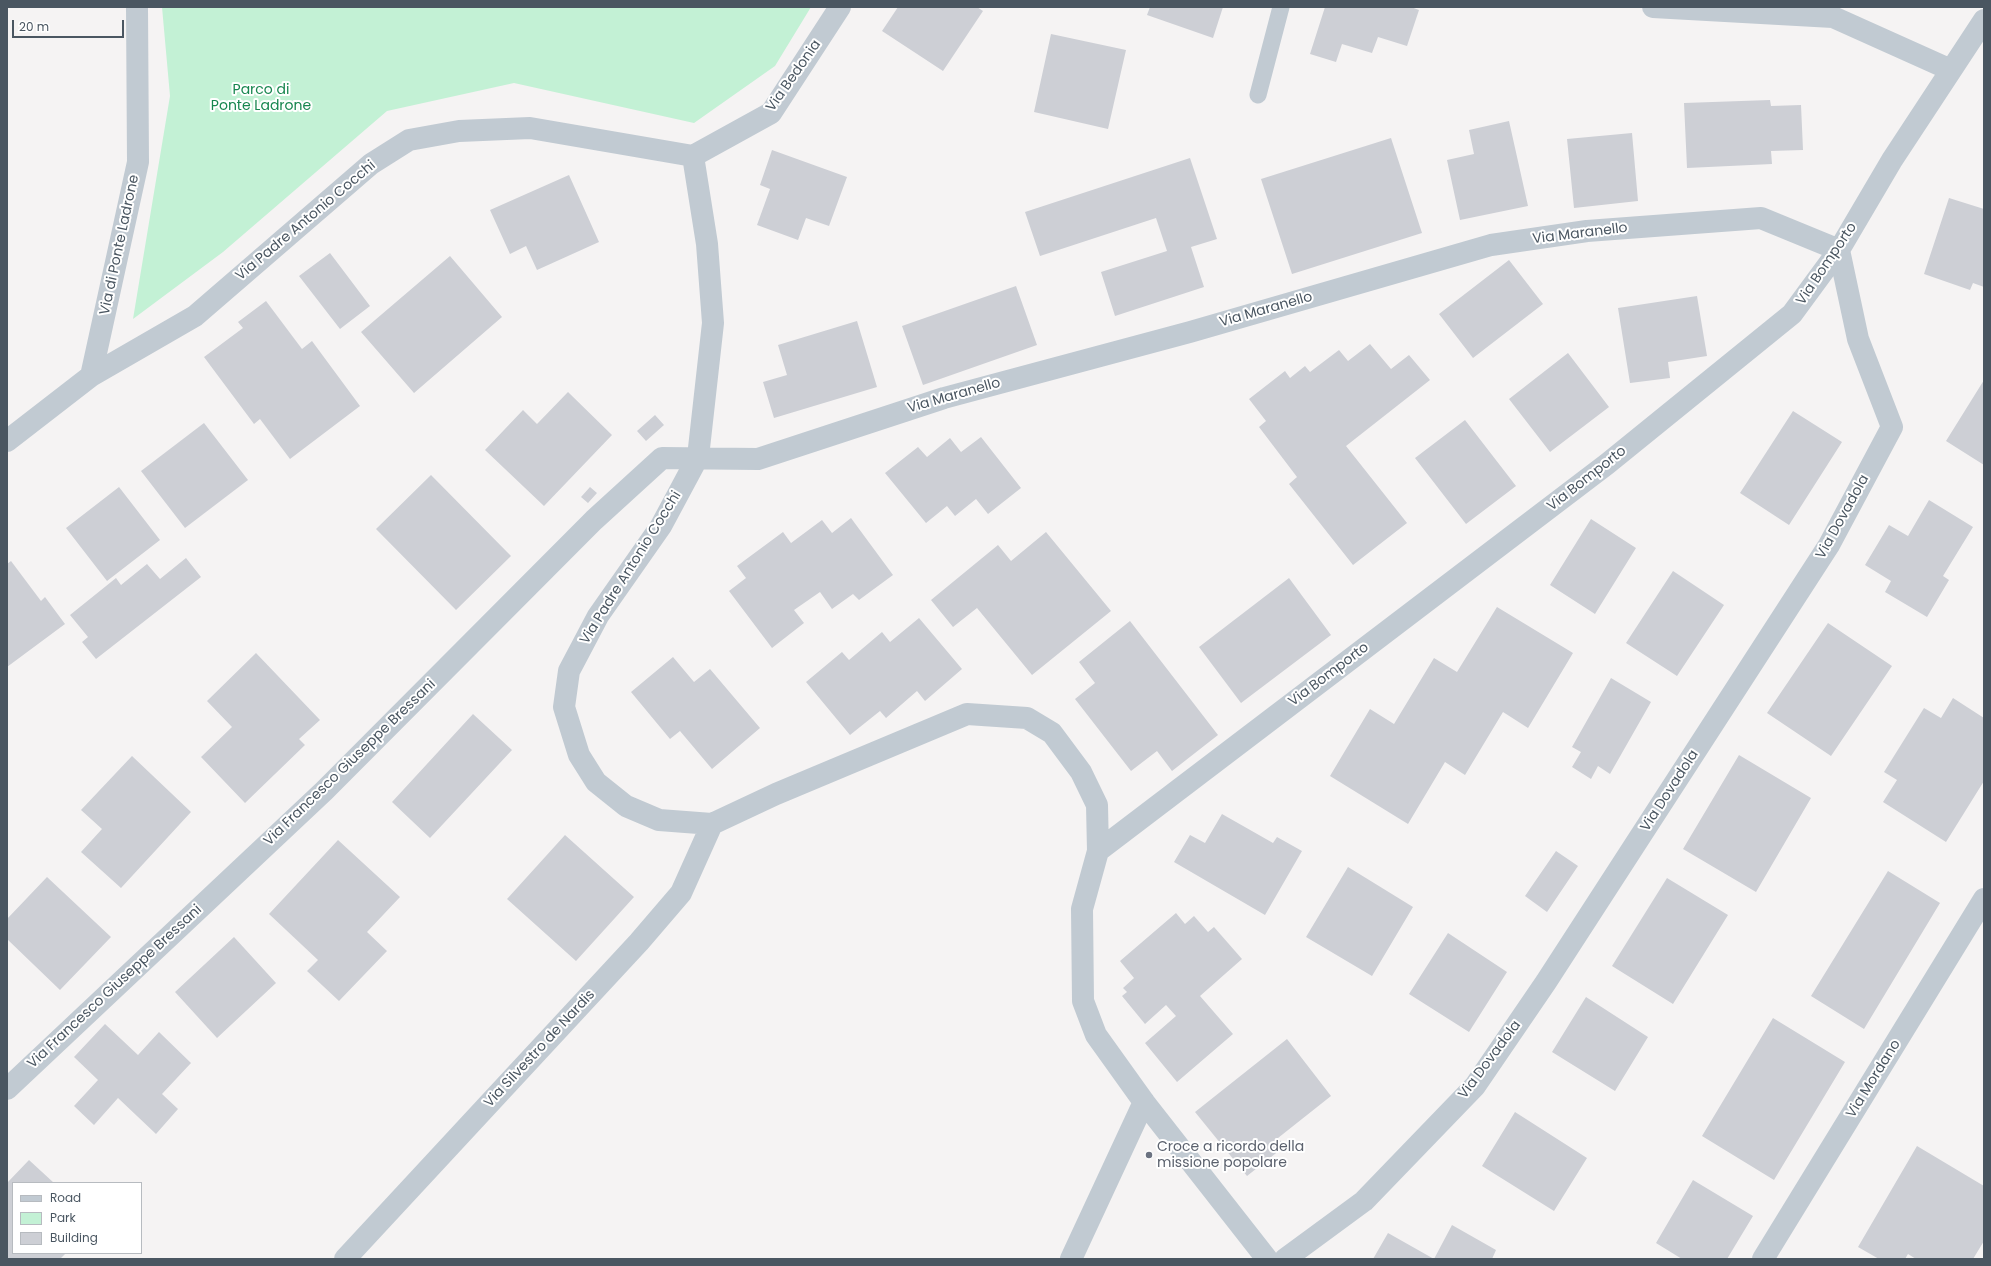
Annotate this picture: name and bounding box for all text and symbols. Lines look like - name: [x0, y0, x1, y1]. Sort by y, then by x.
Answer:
- scale bar: [14, 12, 126, 38]
- text: 20 m: [19, 18, 49, 35]
- street label: Via Bedonia: [763, 37, 825, 115]
- park label: Parco di Ponte Ladrone: [211, 82, 311, 114]
- street label: Via Padre Antonio Cocchi: [233, 158, 379, 284]
- street label: Via di Ponte Ladrone: [97, 173, 143, 317]
- street label: Via Maranello: [1531, 220, 1629, 248]
- street label: Via Bomporto: [1793, 220, 1861, 308]
- street label: Via Maranello: [1218, 289, 1314, 331]
- street label: Via Maranello: [906, 375, 1002, 417]
- street label: Via Bomporto: [1544, 443, 1630, 515]
- street label: Via Dovadola: [1813, 472, 1873, 562]
- street label: Via Padre Antonio Cocchi: [577, 488, 685, 648]
- street label: Via Bomporto: [1286, 639, 1372, 711]
- street label: Via Francesco Giuseppe Bressani: [261, 676, 439, 850]
- street label: Via Dovadola: [1637, 747, 1703, 835]
- street label: Via Francesco Giuseppe Bressani: [24, 902, 206, 1072]
- street label: Via Silvestro de Nardis: [481, 987, 599, 1111]
- street label: Via Dovadola: [1455, 1018, 1525, 1102]
- street label: Via Mordano: [1843, 1037, 1905, 1121]
- place label: Croce a ricordo della missione popolare: [1157, 1139, 1304, 1172]
- marker: Croce a ricordo della missione popolare: [1144, 1150, 1154, 1160]
- legend: [12, 1182, 142, 1254]
- text: Road: [50, 1189, 81, 1206]
- text: Park: [50, 1209, 76, 1226]
- text: Building: [50, 1229, 98, 1246]

